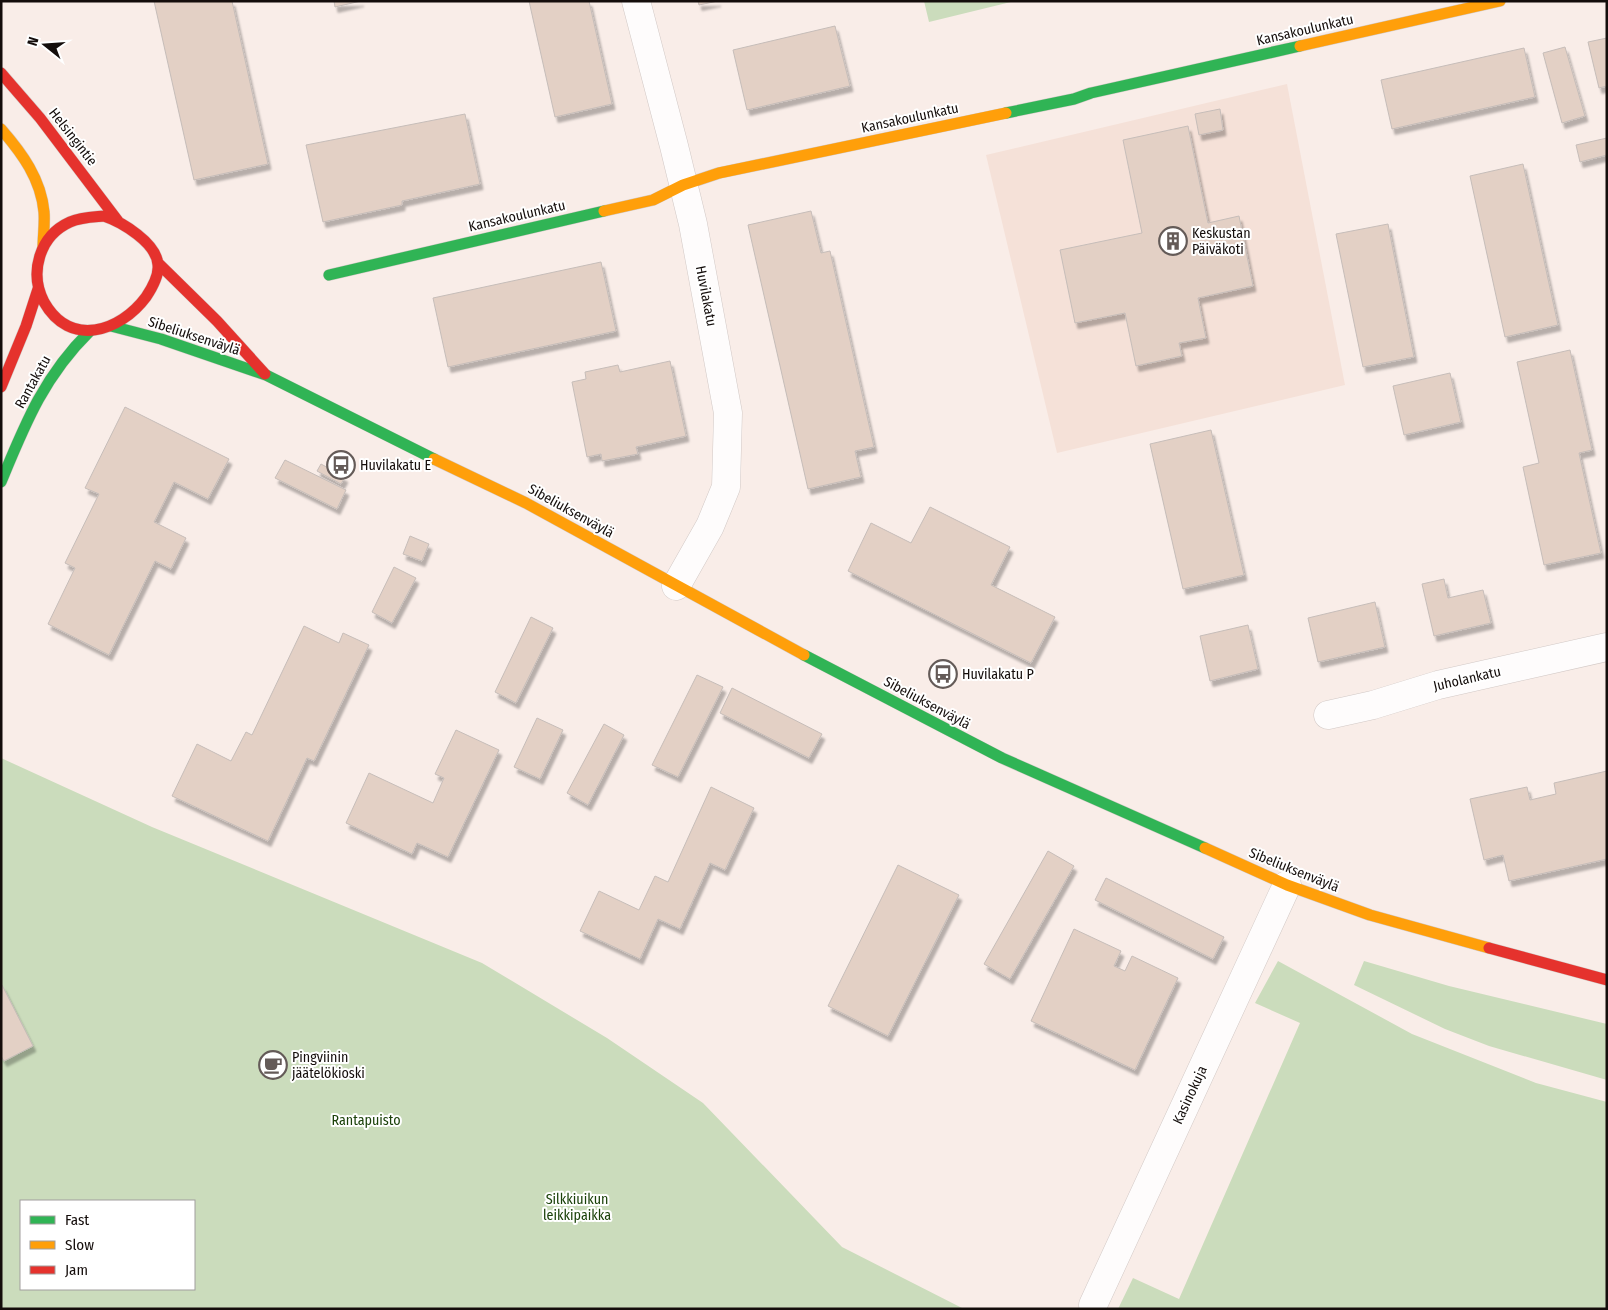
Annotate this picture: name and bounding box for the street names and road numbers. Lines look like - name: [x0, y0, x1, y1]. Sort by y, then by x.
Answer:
- street label: Kansakoulunkatu: [1255, 11, 1355, 49]
- street label: Kansakoulunkatu: [860, 99, 960, 137]
- street label: Helsingintie: [45, 105, 101, 169]
- street label: Kansakoulunkatu: [467, 197, 567, 235]
- street label: Huvilakatu: [692, 264, 720, 328]
- street label: Sibeliuksenväylä: [146, 313, 242, 359]
- street label: Rantakatu: [11, 352, 55, 412]
- street label: Sibeliuksenväylä: [525, 480, 617, 542]
- street label: Juholankatu: [1432, 663, 1502, 695]
- street label: Sibeliuksenväylä: [881, 673, 973, 733]
- street label: Sibeliuksenväylä: [1247, 844, 1342, 896]
- street label: Kasinokuja: [1169, 1063, 1211, 1127]

